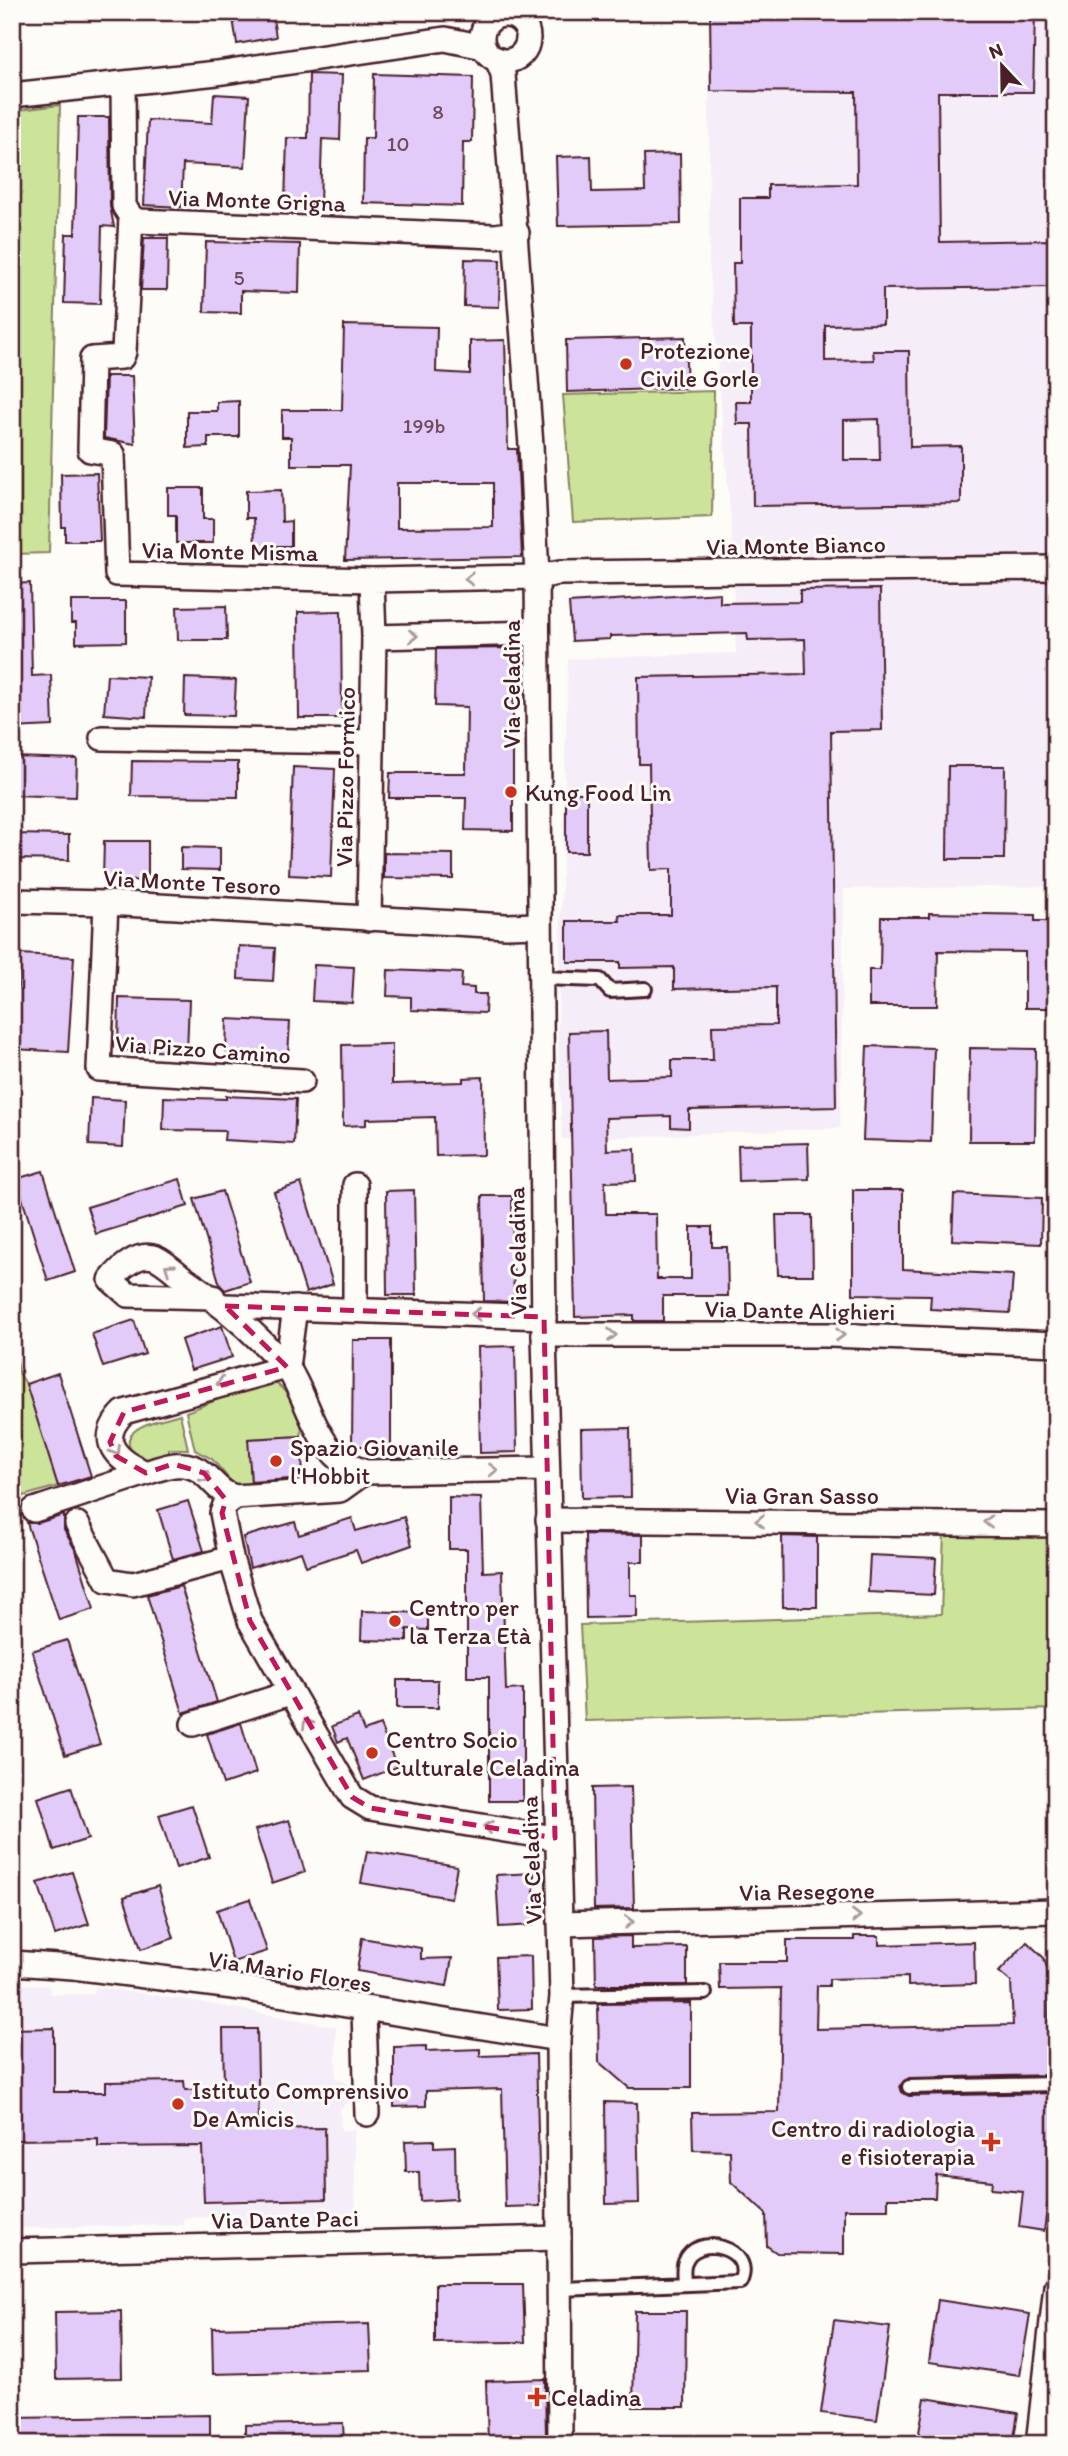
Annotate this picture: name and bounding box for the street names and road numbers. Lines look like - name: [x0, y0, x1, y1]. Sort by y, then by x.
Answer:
- street label: Via Monte Grigna: [167, 182, 347, 218]
- street label: Via Monte Bianco: [706, 529, 886, 561]
- street label: Via Monte Misma: [141, 535, 319, 567]
- street label: Via Celadina: [497, 619, 526, 748]
- street label: Via Pizzo Formico: [329, 687, 361, 867]
- street label: Via Monte Tesoro: [102, 863, 282, 901]
- street label: Via Pizzo Camino: [114, 1028, 292, 1070]
- street label: Via Celadina: [501, 1186, 533, 1316]
- street label: Via Dante Alighieri: [704, 1294, 896, 1326]
- street label: Via Gran Sasso: [725, 1481, 879, 1510]
- street label: Via Celadina: [514, 1795, 548, 1925]
- street label: Via Resegone: [739, 1875, 875, 1907]
- street label: Via Mario Flores: [206, 1944, 374, 1998]
- street label: Via Dante Paci: [211, 2203, 359, 2235]

